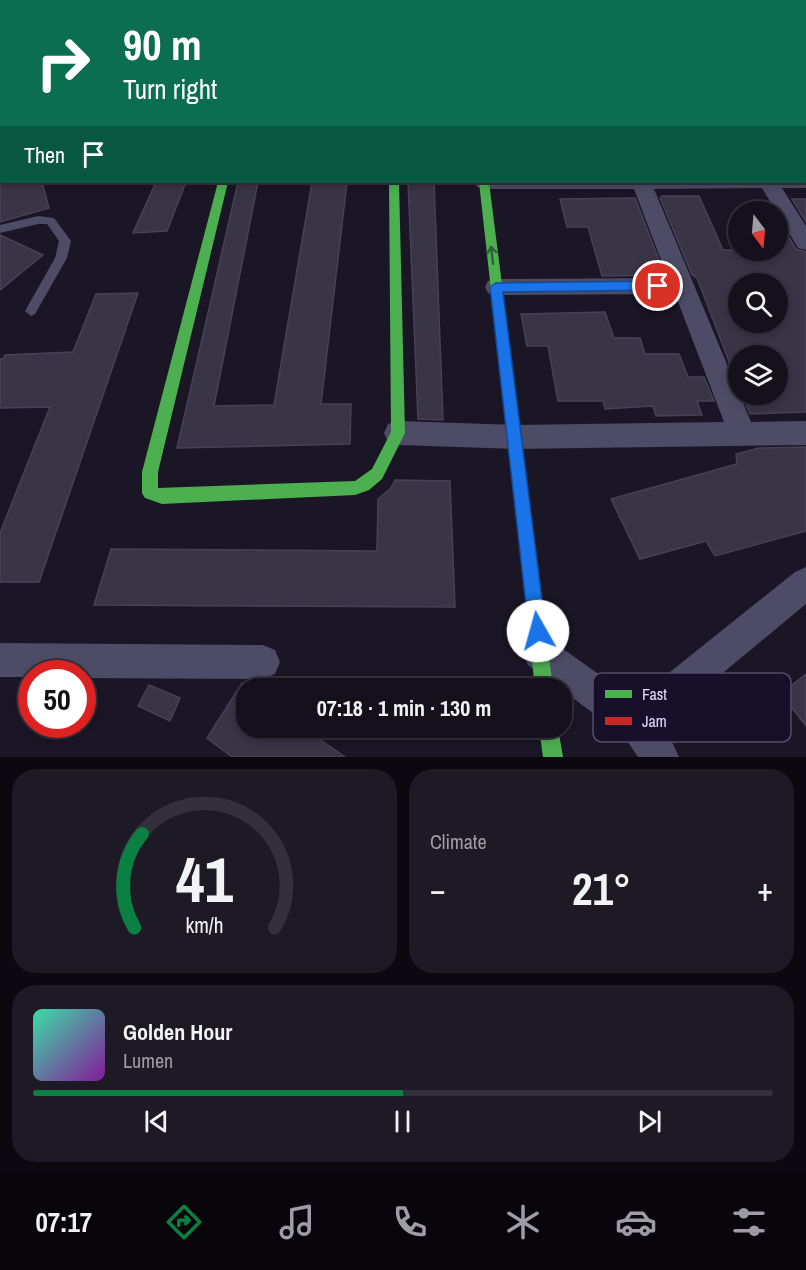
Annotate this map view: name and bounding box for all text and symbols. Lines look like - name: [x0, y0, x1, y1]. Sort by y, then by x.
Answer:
- text: 90 m: [123, 17, 202, 73]
- icon: right: [24, 24, 102, 102]
- text: Turn right: [123, 71, 217, 107]
- icon: arrive: [77, 138, 110, 171]
- text: Then: [24, 140, 65, 170]
- north arrow: [728, 201, 788, 261]
- map controls: [728, 201, 788, 405]
- one-way arrow: [487, 246, 498, 266]
- pin: [632, 260, 683, 311]
- icon: arrive: [641, 269, 674, 302]
- button: search: [728, 273, 788, 333]
- button: layers: [728, 345, 788, 405]
- position arrow: [506, 599, 570, 663]
- speed limit sign: 50: [18, 660, 96, 738]
- legend: [593, 673, 791, 742]
- text: Fast: [642, 683, 667, 705]
- text: 07:18 · 1 min · 130 m: [317, 693, 491, 723]
- text: Jam: [642, 710, 667, 732]
- text: Climate: [430, 828, 487, 855]
- text: 41: [176, 837, 233, 921]
- text: 21°: [572, 858, 631, 919]
- text: −: [430, 867, 446, 911]
- text: +: [757, 867, 773, 911]
- text: km/h: [185, 911, 224, 940]
- text: Golden Hour: [123, 1017, 232, 1047]
- text: Lumen: [123, 1047, 173, 1074]
- icon: previous: [140, 1105, 173, 1138]
- icon: pause: [386, 1105, 419, 1138]
- icon: next: [633, 1105, 666, 1138]
- icon: directions: [163, 1201, 205, 1243]
- icon: music: [276, 1201, 318, 1243]
- icon: phone: [389, 1201, 431, 1243]
- icon: climate: [502, 1201, 544, 1243]
- icon: car: [615, 1201, 657, 1243]
- icon: filters: [728, 1201, 770, 1243]
- text: 07:17: [36, 1204, 92, 1240]

